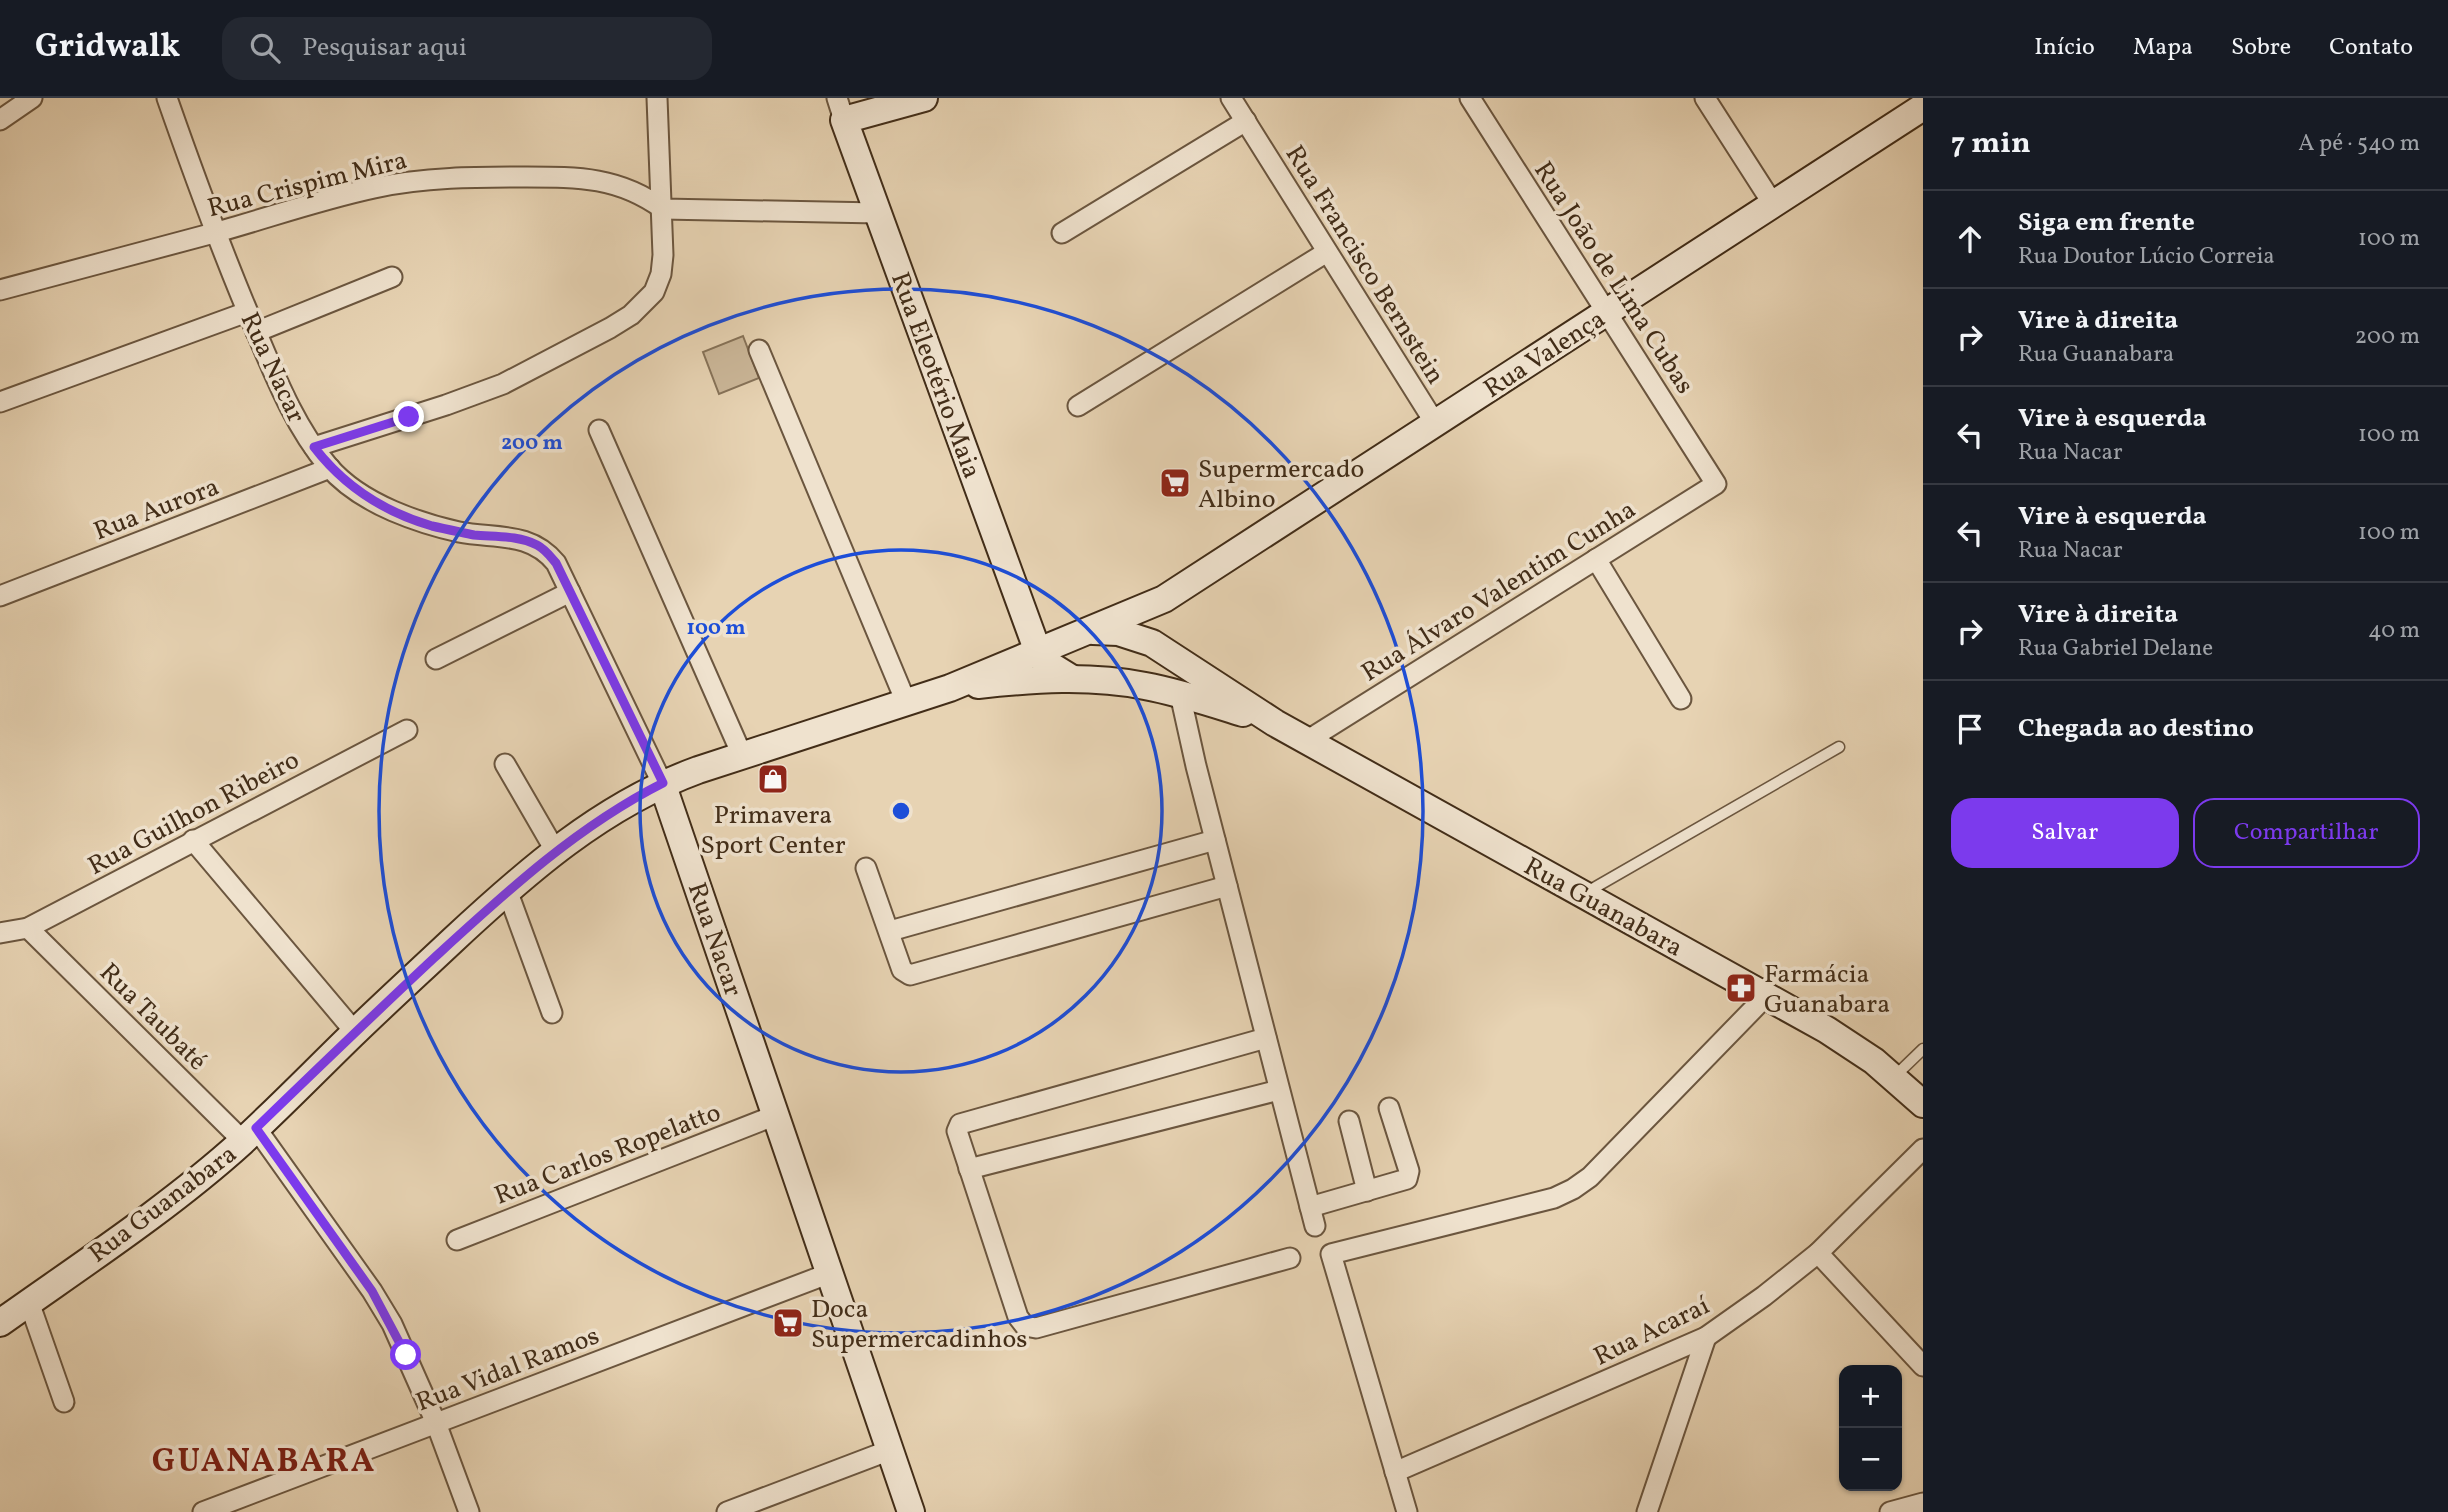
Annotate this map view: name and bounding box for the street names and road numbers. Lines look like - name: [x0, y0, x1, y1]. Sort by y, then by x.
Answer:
- street label: Rua Francisco Bernstein: [1276, 139, 1453, 391]
- street label: Rua Crispim Mira: [204, 143, 411, 227]
- street label: Rua João de Lima Cubas: [1525, 155, 1702, 401]
- street label: Rua Eleotério Maia: [881, 268, 989, 484]
- street label: Rua Valença: [1477, 302, 1613, 407]
- street label: Rua Nacar: [231, 307, 314, 429]
- street label: Rua Aurora: [89, 469, 225, 550]
- street label: Rua Álvaro Valentim Cunha: [1355, 492, 1643, 691]
- street label: Rua Guilhon Ribeiro: [82, 743, 306, 885]
- street label: Rua Guanabara: [1517, 849, 1689, 966]
- street label: Rua Nacar: [678, 878, 750, 1002]
- street label: Rua Taubaté: [91, 956, 214, 1079]
- street label: Rua Carlos Ropelatto: [489, 1095, 726, 1215]
- street label: Rua Guanabara: [82, 1137, 245, 1272]
- street label: Rua Acaraí: [1588, 1288, 1716, 1375]
- street label: Rua Vidal Ramos: [411, 1318, 604, 1421]

